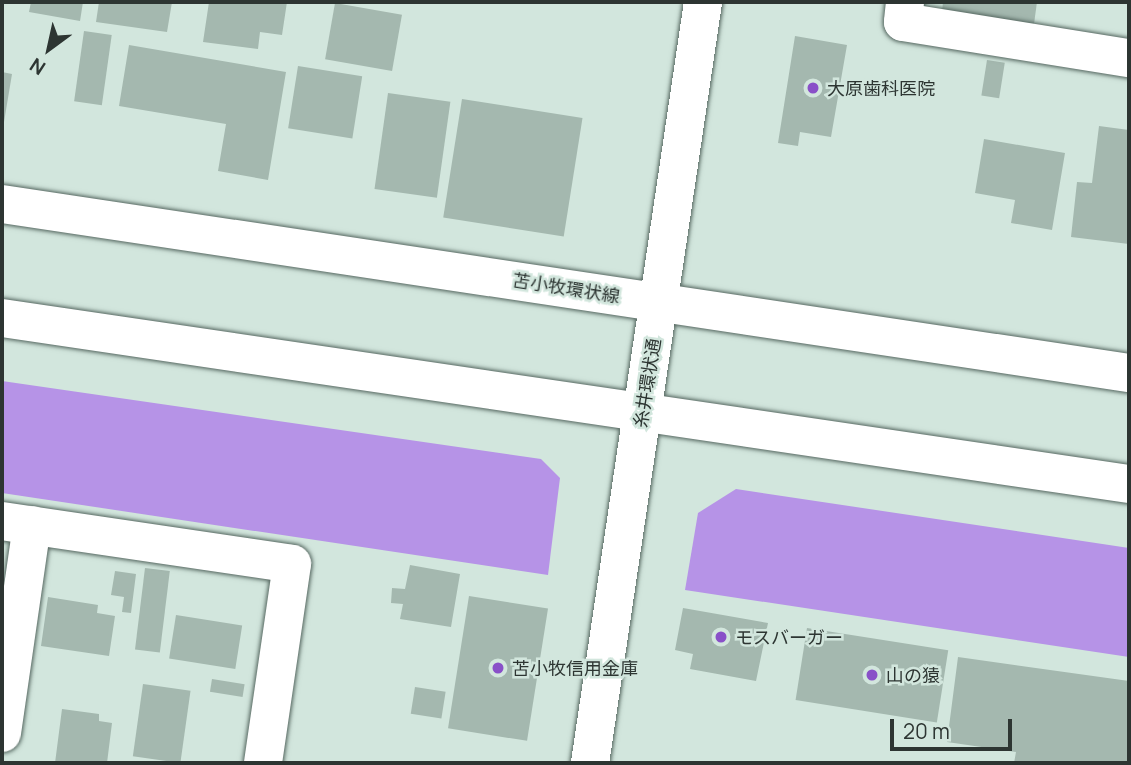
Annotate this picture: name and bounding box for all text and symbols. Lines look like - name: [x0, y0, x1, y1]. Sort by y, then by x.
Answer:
- north arrow: [14, 14, 84, 84]
- text: N: [25, 52, 50, 81]
- place label: 大原歯科医院: [827, 77, 935, 99]
- marker: 大原歯科医院: [805, 80, 821, 96]
- street label: 苫小牧環状線: [511, 269, 621, 307]
- street label: 糸井環状通: [629, 337, 665, 429]
- place label: モスバーガー: [735, 626, 843, 648]
- marker: モスバーガー: [713, 629, 729, 645]
- place label: 苫小牧信用金庫: [512, 657, 638, 679]
- marker: 苫小牧信用金庫: [490, 660, 506, 676]
- place label: 山の猿: [886, 664, 940, 686]
- marker: 山の猿: [864, 667, 880, 683]
- scale bar: [893, 706, 1016, 750]
- text: 20 m: [903, 717, 950, 745]

